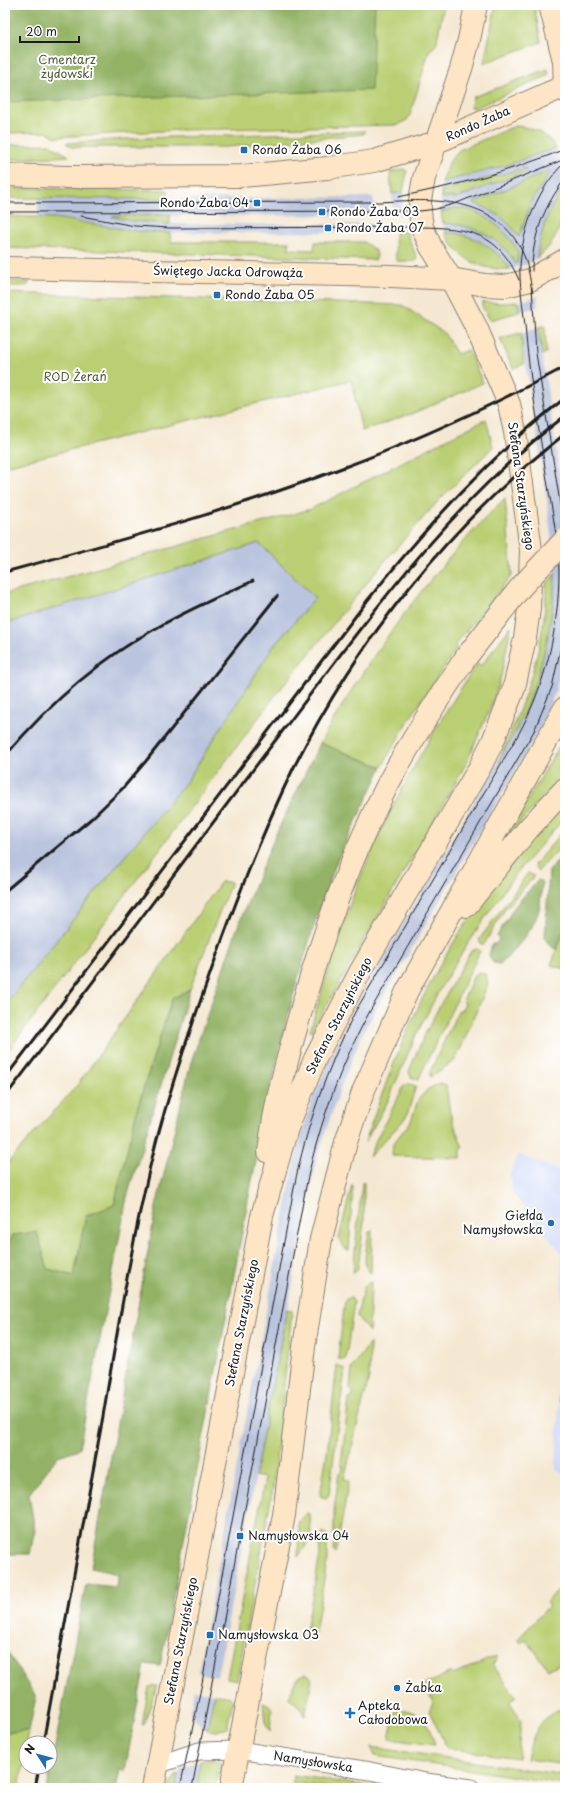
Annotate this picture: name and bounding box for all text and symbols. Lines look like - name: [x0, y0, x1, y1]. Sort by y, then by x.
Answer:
- scale bar: [20, 18, 79, 44]
- text: 20 m: [26, 22, 57, 40]
- park label: Cmentarz żydowski: [38, 50, 96, 82]
- street label: Rondo Żaba: [443, 101, 513, 145]
- place label: Rondo Żaba 06: [252, 140, 342, 158]
- marker: Rondo Żaba 06: [239, 145, 249, 155]
- place label: Rondo Żaba 04: [160, 193, 249, 211]
- marker: Rondo Żaba 04: [252, 198, 262, 208]
- place label: Rondo Żaba 03: [330, 202, 419, 220]
- marker: Rondo Żaba 03: [317, 207, 327, 217]
- place label: Rondo Żaba 07: [336, 218, 424, 236]
- marker: Rondo Żaba 07: [323, 223, 333, 233]
- street label: Świętego Jacka Odrowąża: [153, 261, 304, 281]
- place label: Rondo Żaba 05: [225, 285, 315, 303]
- marker: Rondo Żaba 05: [212, 290, 222, 300]
- park label: ROD Żerań: [43, 367, 107, 385]
- street label: Stefana Starzyńskiego: [504, 420, 540, 552]
- street label: Stefana Starzyńskiego: [301, 954, 376, 1077]
- place label: Giełda Namysłowska: [463, 1206, 544, 1238]
- marker: Giełda Namysłowska: [546, 1218, 556, 1228]
- street label: Stefana Starzyńskiego: [220, 1257, 262, 1388]
- place label: Namysłowska 04: [248, 1526, 349, 1544]
- marker: Namysłowska 04: [235, 1531, 245, 1541]
- street label: Stefana Starzyńskiego: [159, 1575, 201, 1706]
- place label: Namysłowska 03: [218, 1625, 319, 1643]
- marker: Namysłowska 03: [205, 1630, 215, 1640]
- place label: Żabka: [405, 1678, 442, 1696]
- marker: Żabka: [392, 1683, 402, 1693]
- place label: Apteka Całodobowa: [358, 1696, 428, 1728]
- marker: Apteka Całodobowa: [345, 1708, 355, 1718]
- north arrow: [18, 1735, 58, 1775]
- text: N: [20, 1740, 39, 1757]
- street label: Namysłowska: [272, 1746, 355, 1776]

